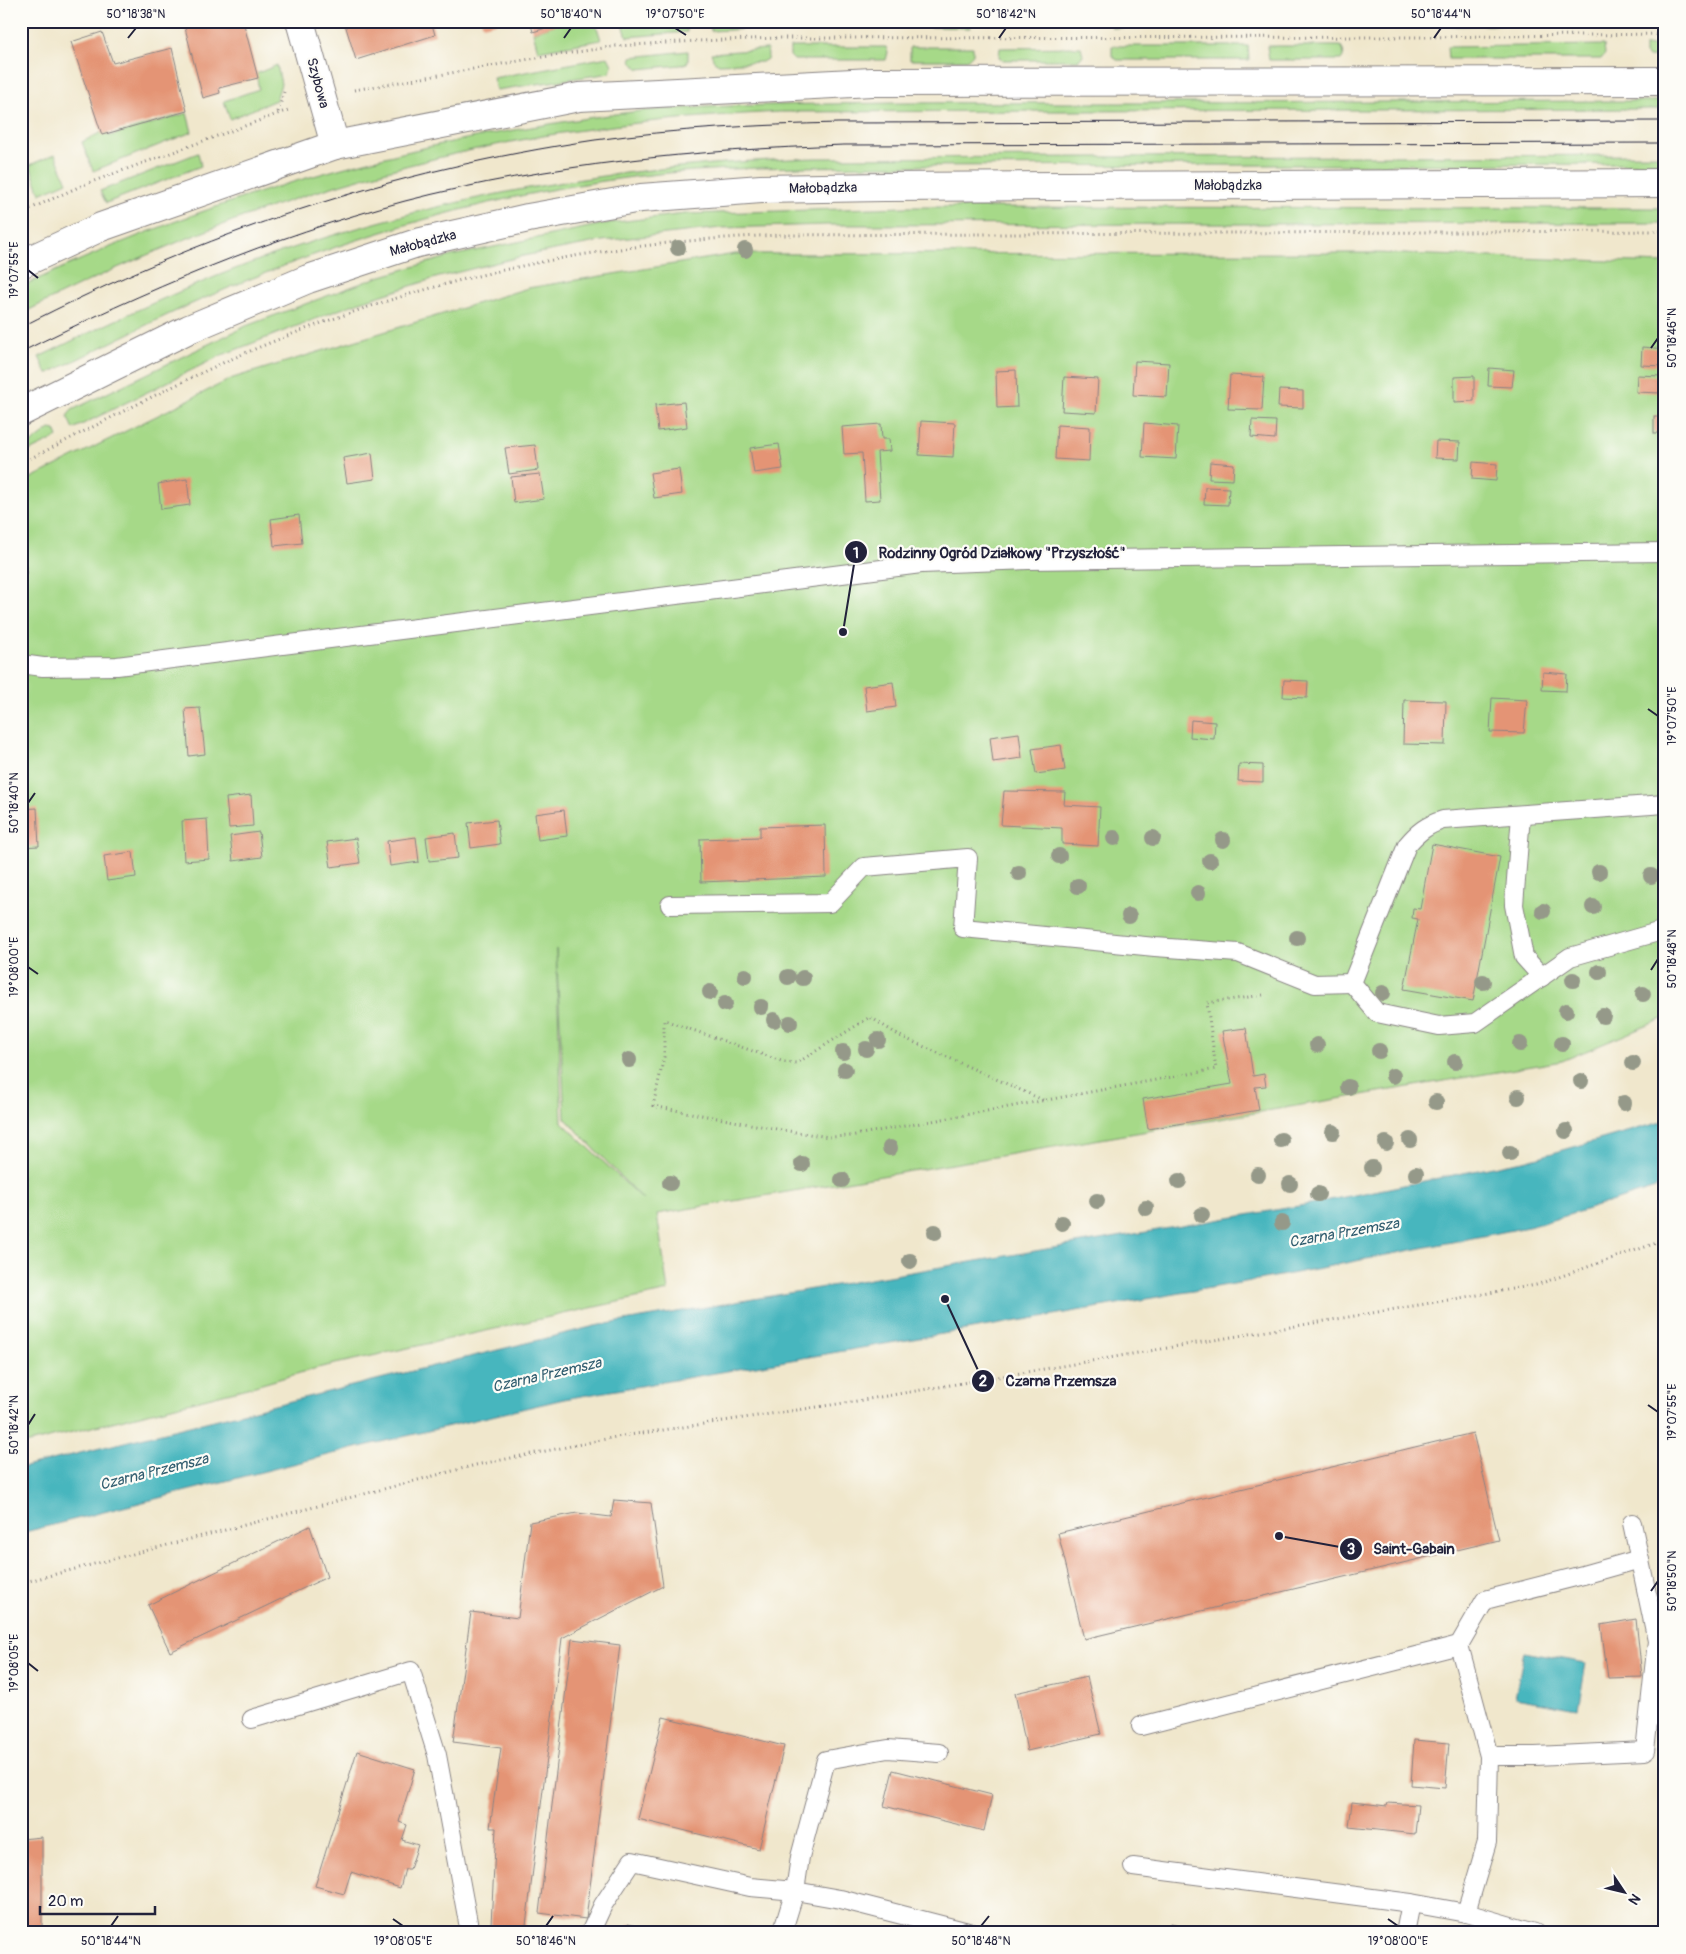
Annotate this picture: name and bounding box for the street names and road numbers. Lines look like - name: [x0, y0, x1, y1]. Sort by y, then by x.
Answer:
- street label: Szybowa: [303, 56, 333, 110]
- street label: Małobądzka: [1194, 177, 1262, 194]
- street label: Małobądzka: [789, 179, 857, 197]
- street label: Małobądzka: [388, 226, 458, 260]

